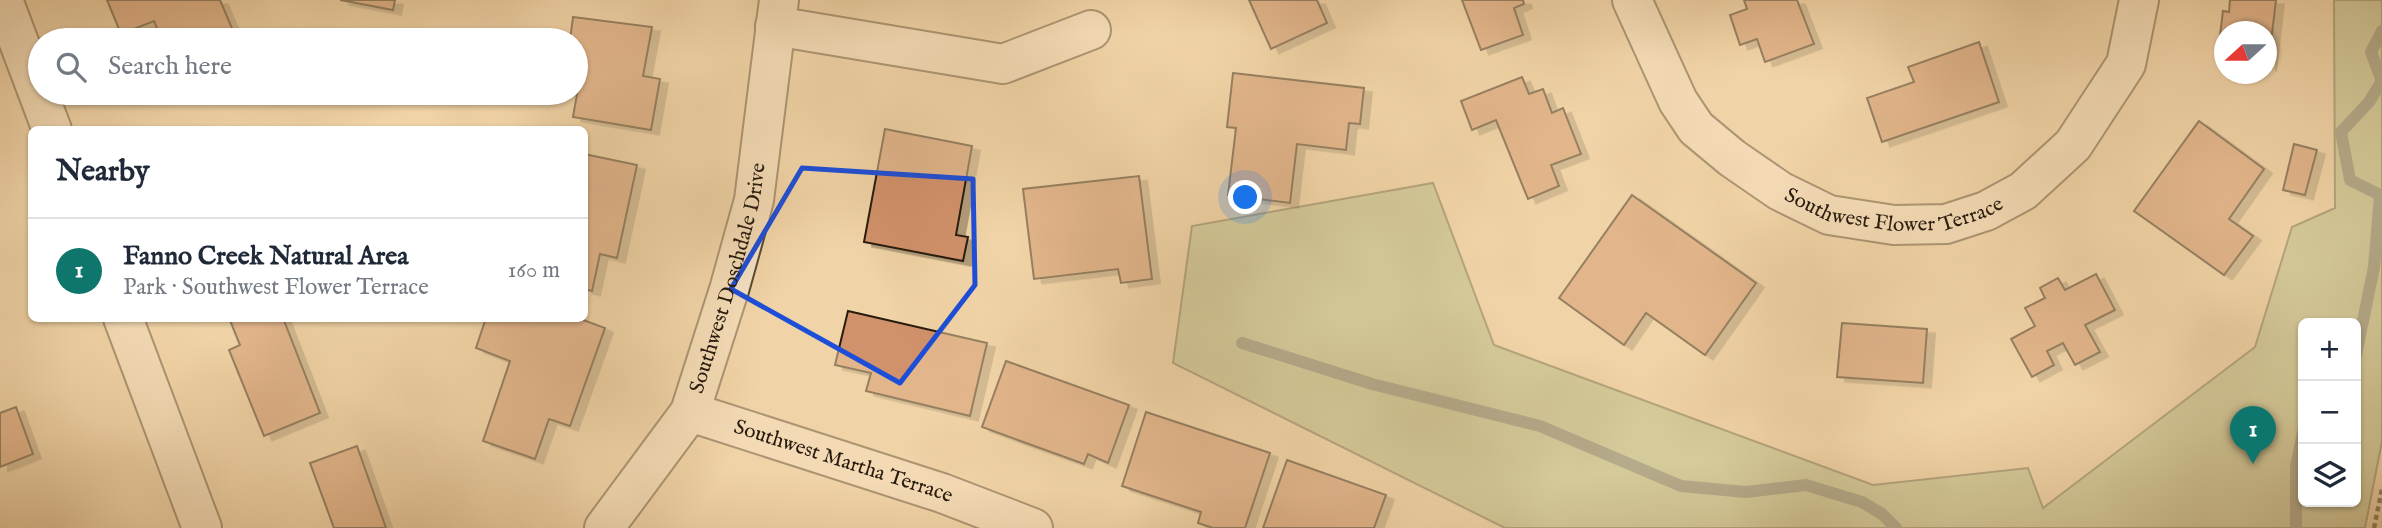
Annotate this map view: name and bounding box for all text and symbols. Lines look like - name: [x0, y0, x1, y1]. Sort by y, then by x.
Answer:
- north arrow: [2214, 21, 2277, 84]
- search box: [28, 28, 588, 105]
- icon: search: [52, 48, 90, 86]
- text: Search here: [108, 50, 232, 83]
- text: Nearby: [56, 153, 149, 191]
- street label: Southwest Doschdale Drive: [683, 161, 772, 397]
- your location: [1228, 180, 1262, 214]
- street label: Southwest Flower Terrace: [1780, 182, 2008, 239]
- text: Fanno Creek Natural Area: [123, 240, 409, 273]
- text: 1: [75, 256, 83, 285]
- text: 160 m: [508, 256, 560, 285]
- text: Park · Southwest Flower Terrace: [123, 273, 429, 302]
- map controls: [2298, 318, 2361, 507]
- button: +: [2298, 318, 2361, 381]
- button: −: [2298, 381, 2361, 444]
- pin: 1: [2230, 406, 2276, 464]
- street label: Southwest Martha Terrace: [730, 413, 957, 510]
- button: layers: [2298, 444, 2361, 507]

